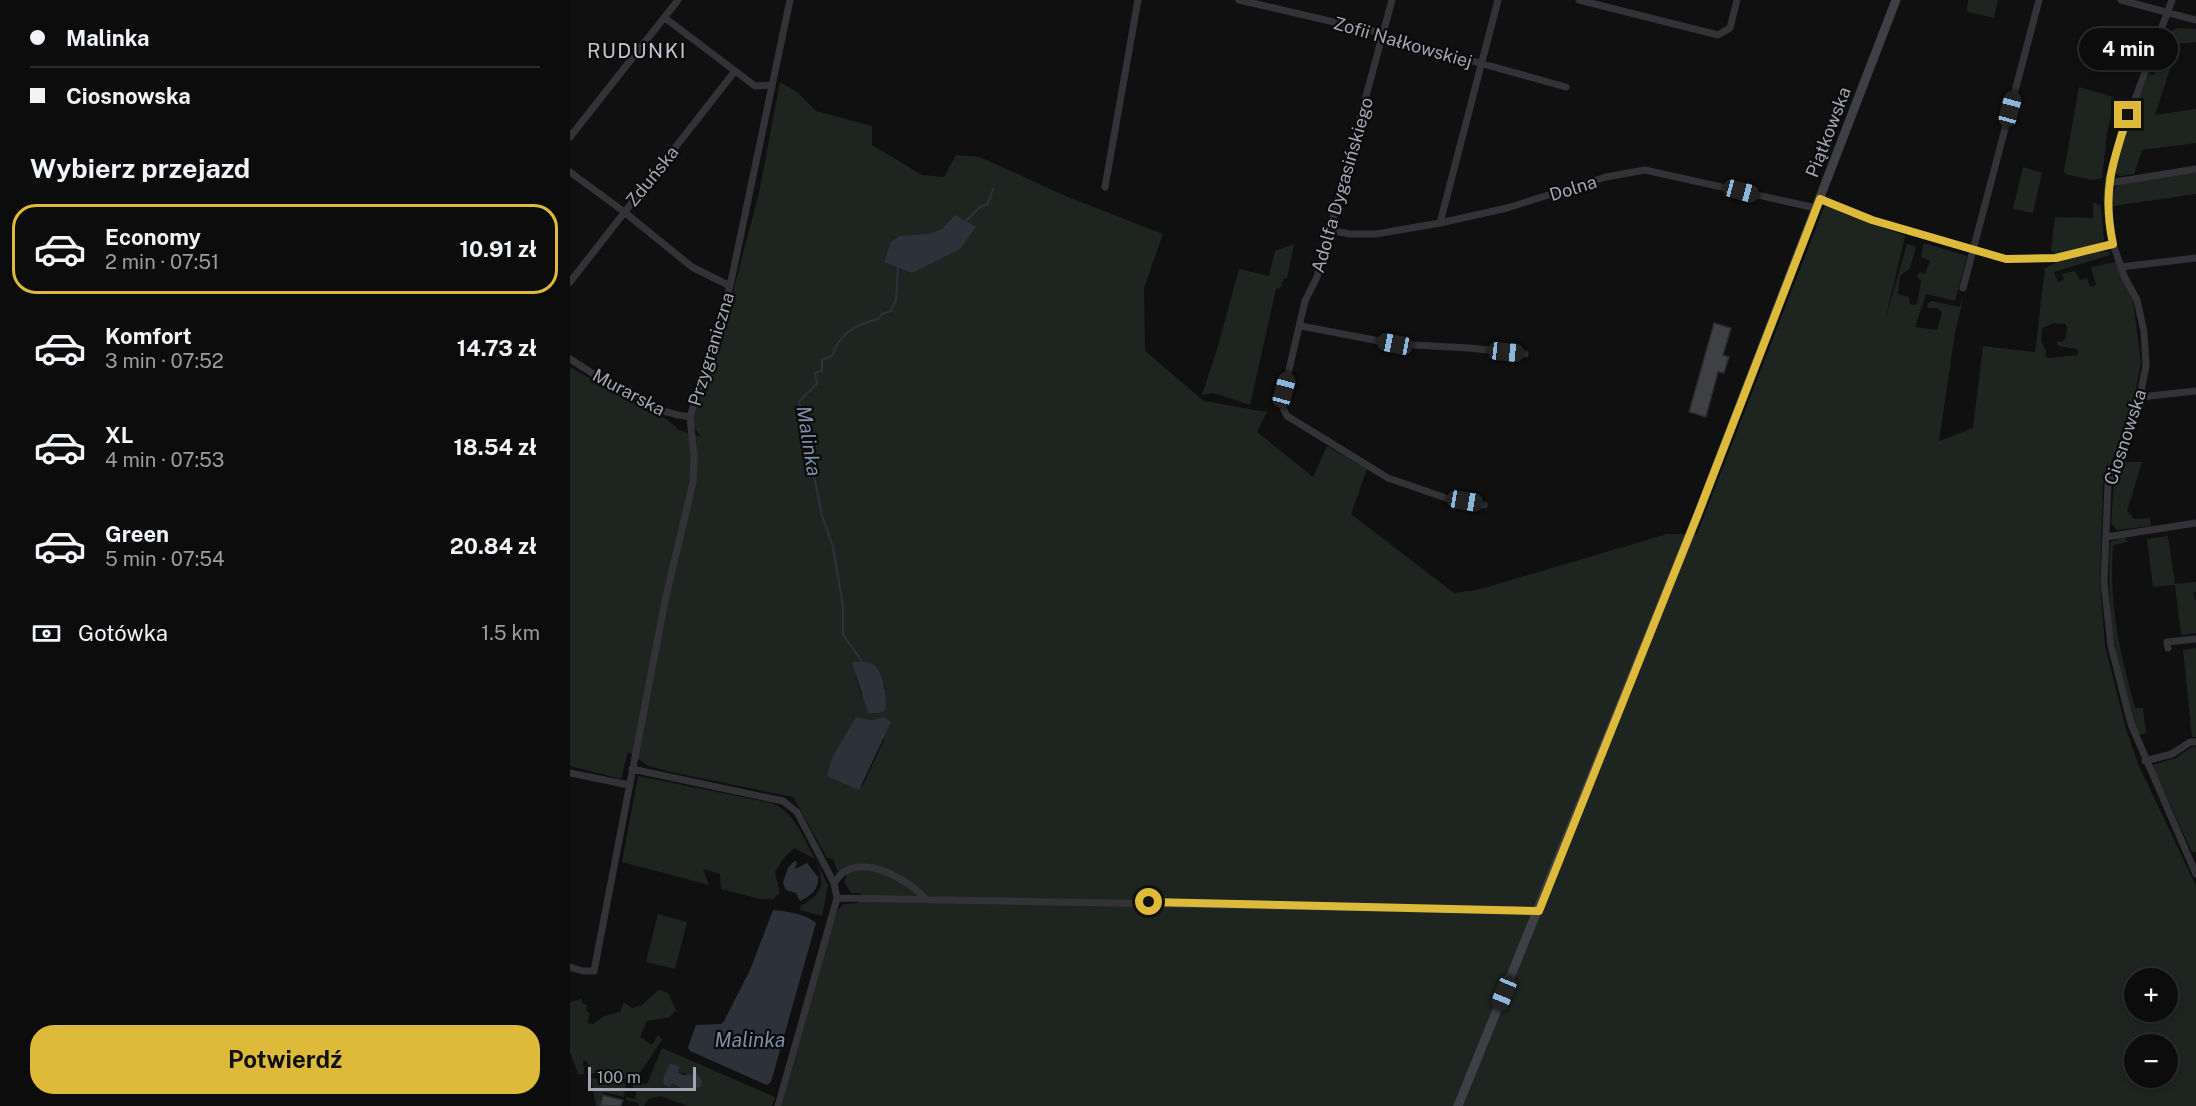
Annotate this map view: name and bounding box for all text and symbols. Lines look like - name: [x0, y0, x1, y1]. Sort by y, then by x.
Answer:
- street label: Zofii Nałkowskiej: [1331, 12, 1475, 72]
- text: Malinka: [66, 25, 150, 51]
- callout: 4 min: [2078, 28, 2178, 70]
- text: 4 min: [2102, 37, 2155, 61]
- district label: RUDUNKI: [587, 39, 687, 63]
- text: Ciosnowska: [66, 83, 191, 109]
- street label: Piątkowska: [1801, 84, 1855, 180]
- car: [1997, 89, 2023, 129]
- street label: Adolfa Dygasińskiego: [1307, 95, 1377, 275]
- route end: [2114, 101, 2141, 128]
- street label: Zduńska: [621, 142, 683, 210]
- text: Wybierz przejazd: [30, 152, 250, 184]
- street label: Dolna: [1547, 171, 1599, 205]
- car: [1721, 178, 1761, 204]
- icon: car: [33, 222, 87, 276]
- text: Economy: [105, 224, 201, 250]
- text: 10.91 zł: [460, 236, 537, 262]
- text: 2 min · 07:51: [105, 250, 219, 274]
- street label: Przygraniczna: [684, 290, 738, 408]
- icon: car: [33, 321, 87, 375]
- text: Komfort: [105, 323, 192, 349]
- car: [1376, 332, 1414, 356]
- text: 14.73 zł: [457, 335, 537, 361]
- car: [1487, 341, 1525, 363]
- text: 3 min · 07:52: [105, 349, 224, 373]
- street label: Murarska: [589, 364, 669, 420]
- car: [1271, 370, 1297, 410]
- street label: Ciosnowska: [2100, 387, 2150, 487]
- water label: Malinka: [792, 404, 826, 478]
- icon: car: [33, 420, 87, 474]
- text: XL: [105, 422, 133, 448]
- text: 18.54 zł: [454, 434, 537, 460]
- text: 4 min · 07:53: [105, 448, 224, 472]
- car: [1446, 489, 1484, 513]
- icon: car: [33, 519, 87, 573]
- text: Green: [105, 521, 169, 547]
- text: 20.84 zł: [450, 533, 537, 559]
- text: 5 min · 07:54: [105, 547, 225, 571]
- icon: cash: [30, 617, 63, 650]
- text: Gotówka: [78, 620, 168, 646]
- text: 1.5 km: [481, 621, 540, 645]
- route start: [1135, 888, 1162, 915]
- map controls: [2124, 968, 2178, 1088]
- button: +: [2124, 968, 2178, 1022]
- car: [1489, 973, 1519, 1013]
- button: Potwierdź: [30, 1025, 540, 1094]
- water label: Malinka: [715, 1028, 785, 1052]
- button: −: [2124, 1034, 2178, 1088]
- scale bar: [588, 1064, 696, 1092]
- text: 100 m: [597, 1068, 641, 1087]

